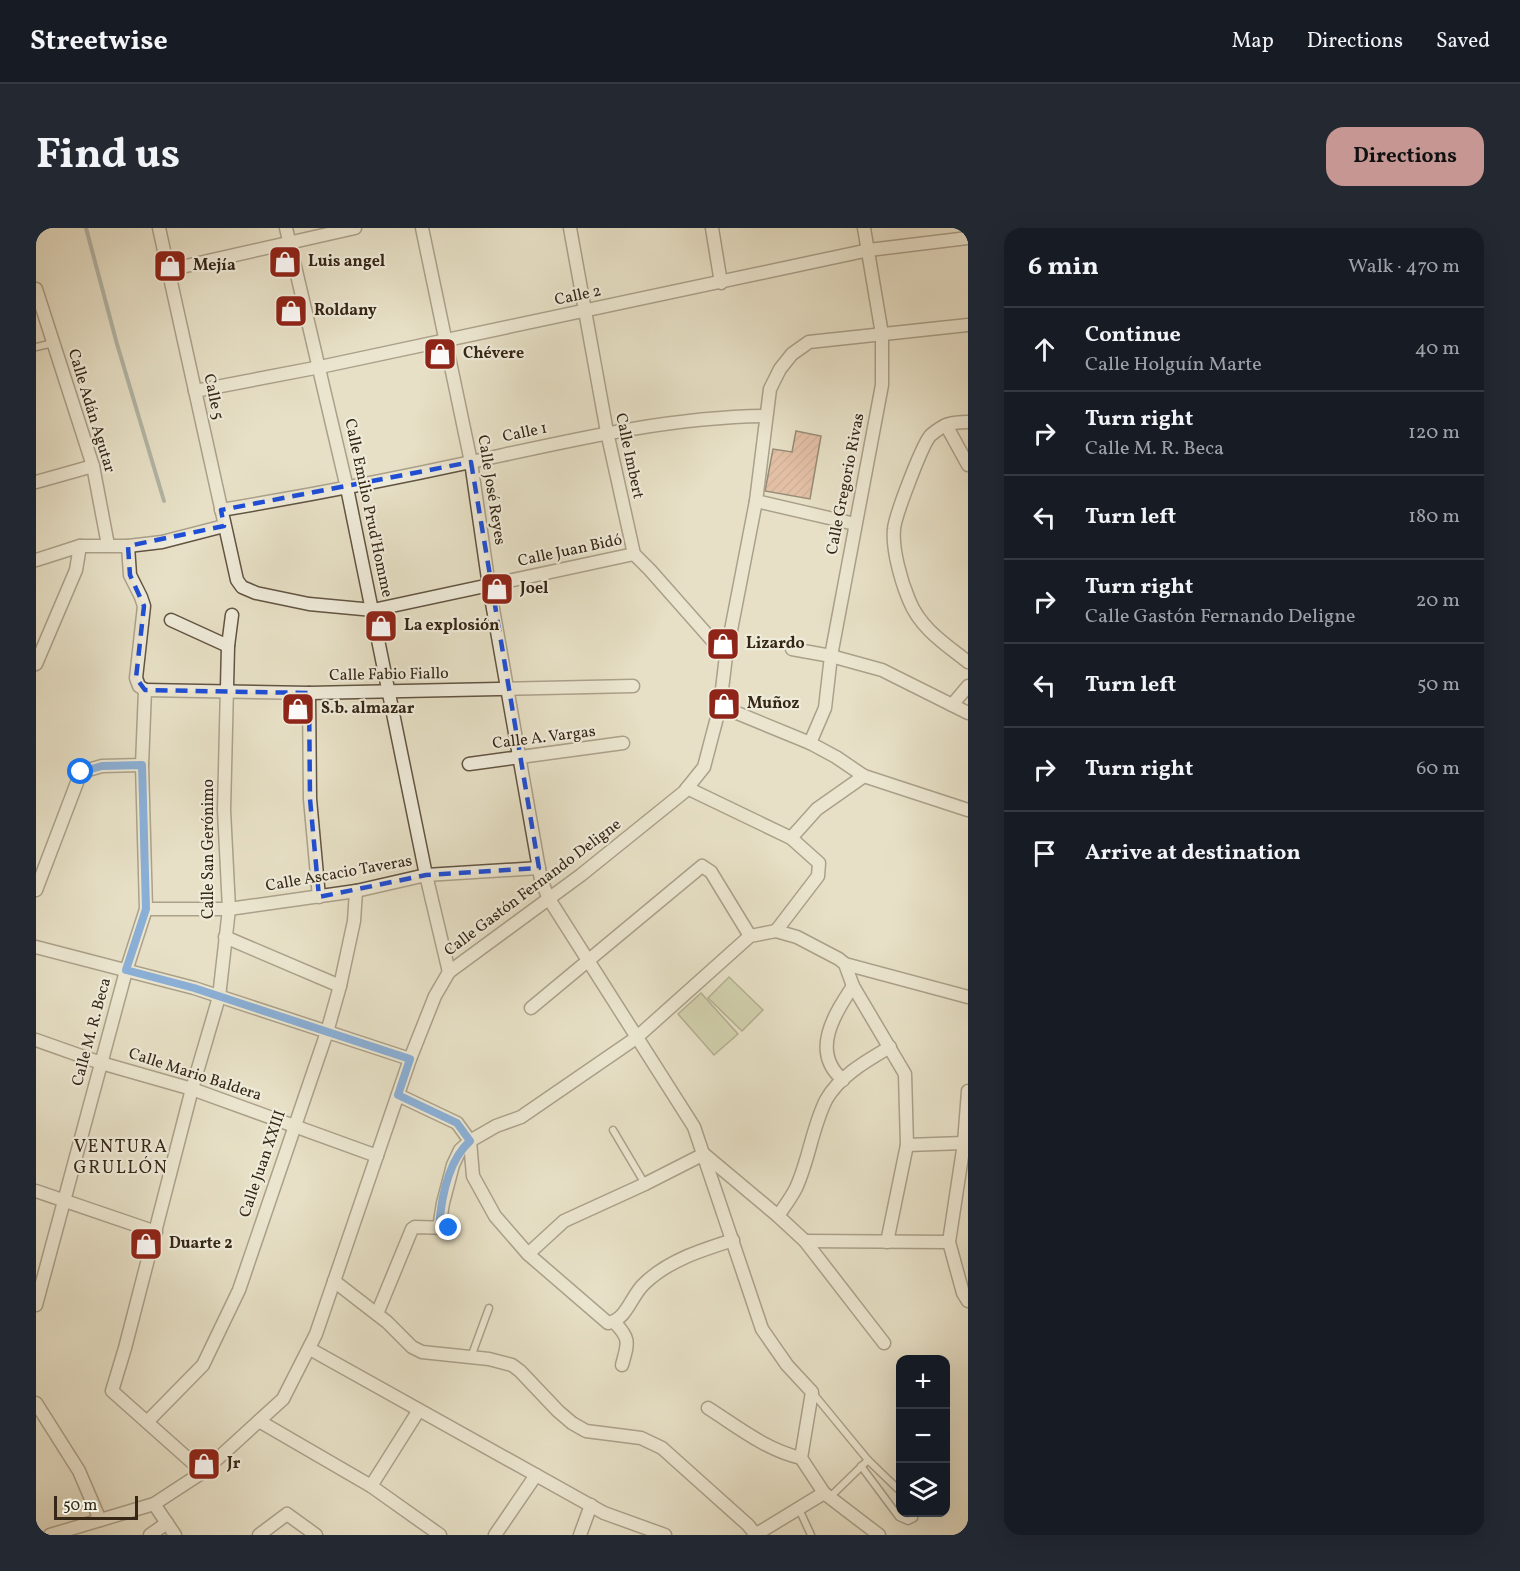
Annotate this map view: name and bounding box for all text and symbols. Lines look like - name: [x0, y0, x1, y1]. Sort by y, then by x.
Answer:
- text: Streetwise: [30, 22, 168, 61]
- text: Map: [1232, 27, 1274, 56]
- text: Directions: [1307, 27, 1403, 56]
- text: Saved: [1436, 27, 1490, 56]
- text: Find us: [36, 127, 180, 186]
- button: Directions: [1326, 127, 1484, 186]
- shop icon: Luis angel: [267, 244, 303, 280]
- shop icon: Mejía: [152, 248, 188, 284]
- text: 6 min: [1028, 249, 1099, 285]
- place label: Luis angel: [308, 251, 386, 273]
- text: Walk · 470 m: [1348, 253, 1460, 281]
- place label: Mejía: [193, 255, 236, 277]
- street label: Calle 2: [553, 280, 603, 312]
- shop icon: Roldany: [273, 293, 309, 329]
- place label: Roldany: [314, 300, 377, 322]
- text: Continue: [1085, 320, 1181, 351]
- icon: ahead: [1028, 333, 1061, 366]
- text: 40 m: [1415, 335, 1460, 363]
- shop icon: Chévere: [422, 336, 458, 372]
- place label: Chévere: [463, 343, 524, 365]
- street label: Calle Adán Agutar: [62, 346, 120, 476]
- text: Calle Holguín Marte: [1085, 351, 1262, 379]
- street label: Calle 5: [197, 372, 229, 422]
- text: Turn right: [1085, 404, 1193, 435]
- street label: Calle Imbert: [609, 411, 649, 501]
- street label: Calle Gregorio Rivas: [821, 411, 871, 557]
- street label: Calle Emilio Prud'Homme: [338, 417, 398, 599]
- icon: right: [1028, 417, 1061, 450]
- street label: Calle 1: [501, 418, 549, 448]
- text: 120 m: [1408, 419, 1460, 447]
- street label: Calle José Reyes: [471, 433, 511, 547]
- text: Calle M. R. Beca: [1085, 435, 1224, 463]
- icon: left: [1028, 501, 1061, 534]
- text: Turn left: [1085, 502, 1176, 533]
- text: 180 m: [1408, 503, 1460, 531]
- street label: Calle Juan Bidó: [516, 529, 624, 573]
- shop icon: Joel: [479, 571, 515, 607]
- text: Turn right: [1085, 572, 1193, 603]
- place label: Joel: [519, 578, 549, 600]
- icon: right: [1028, 585, 1061, 618]
- text: 20 m: [1416, 587, 1460, 615]
- text: Calle Gastón Fernando Deligne: [1085, 603, 1356, 631]
- shop icon: La explosión: [363, 608, 399, 644]
- place label: La explosión: [404, 615, 500, 637]
- shop icon: Lizardo: [705, 626, 741, 662]
- place label: Lizardo: [746, 633, 805, 655]
- street label: Calle Fabio Fiallo: [329, 663, 449, 687]
- icon: left: [1028, 669, 1061, 702]
- text: Turn left: [1085, 670, 1176, 701]
- text: 50 m: [1417, 671, 1460, 699]
- shop icon: Muñoz: [706, 686, 742, 722]
- shop icon: S.b. almazar: [280, 691, 316, 727]
- place label: Muñoz: [747, 693, 800, 715]
- place label: S.b. almazar: [321, 698, 415, 720]
- street label: Calle A. Vargas: [491, 721, 597, 755]
- icon: right: [1028, 753, 1061, 786]
- text: Turn right: [1085, 754, 1193, 785]
- text: 60 m: [1416, 755, 1460, 783]
- route start: [67, 758, 93, 784]
- street label: Calle San Gerónimo: [198, 779, 220, 919]
- street label: Calle Gastón Fernando Deligne: [440, 814, 626, 962]
- icon: arrive: [1028, 837, 1061, 870]
- text: Arrive at destination: [1085, 838, 1301, 869]
- street label: Calle Ascacio Taveras: [264, 850, 414, 898]
- street label: Calle M. R. Beca: [67, 975, 117, 1089]
- street label: Calle Mario Baldera: [126, 1043, 264, 1107]
- street label: Calle Juan XXIII: [234, 1107, 292, 1221]
- district label: VENTURA GRULLÓN: [74, 1135, 168, 1181]
- route end: [435, 1214, 461, 1240]
- shop icon: Duarte 2: [128, 1226, 164, 1262]
- place label: Duarte 2: [169, 1233, 233, 1255]
- map controls: [896, 1355, 950, 1517]
- button: +: [896, 1355, 950, 1409]
- button: −: [896, 1409, 950, 1463]
- shop icon: Jr: [186, 1446, 222, 1482]
- place label: Jr: [226, 1453, 241, 1475]
- button: layers: [896, 1463, 950, 1517]
- scale bar: [54, 1493, 138, 1520]
- text: 50 m: [63, 1495, 97, 1517]

